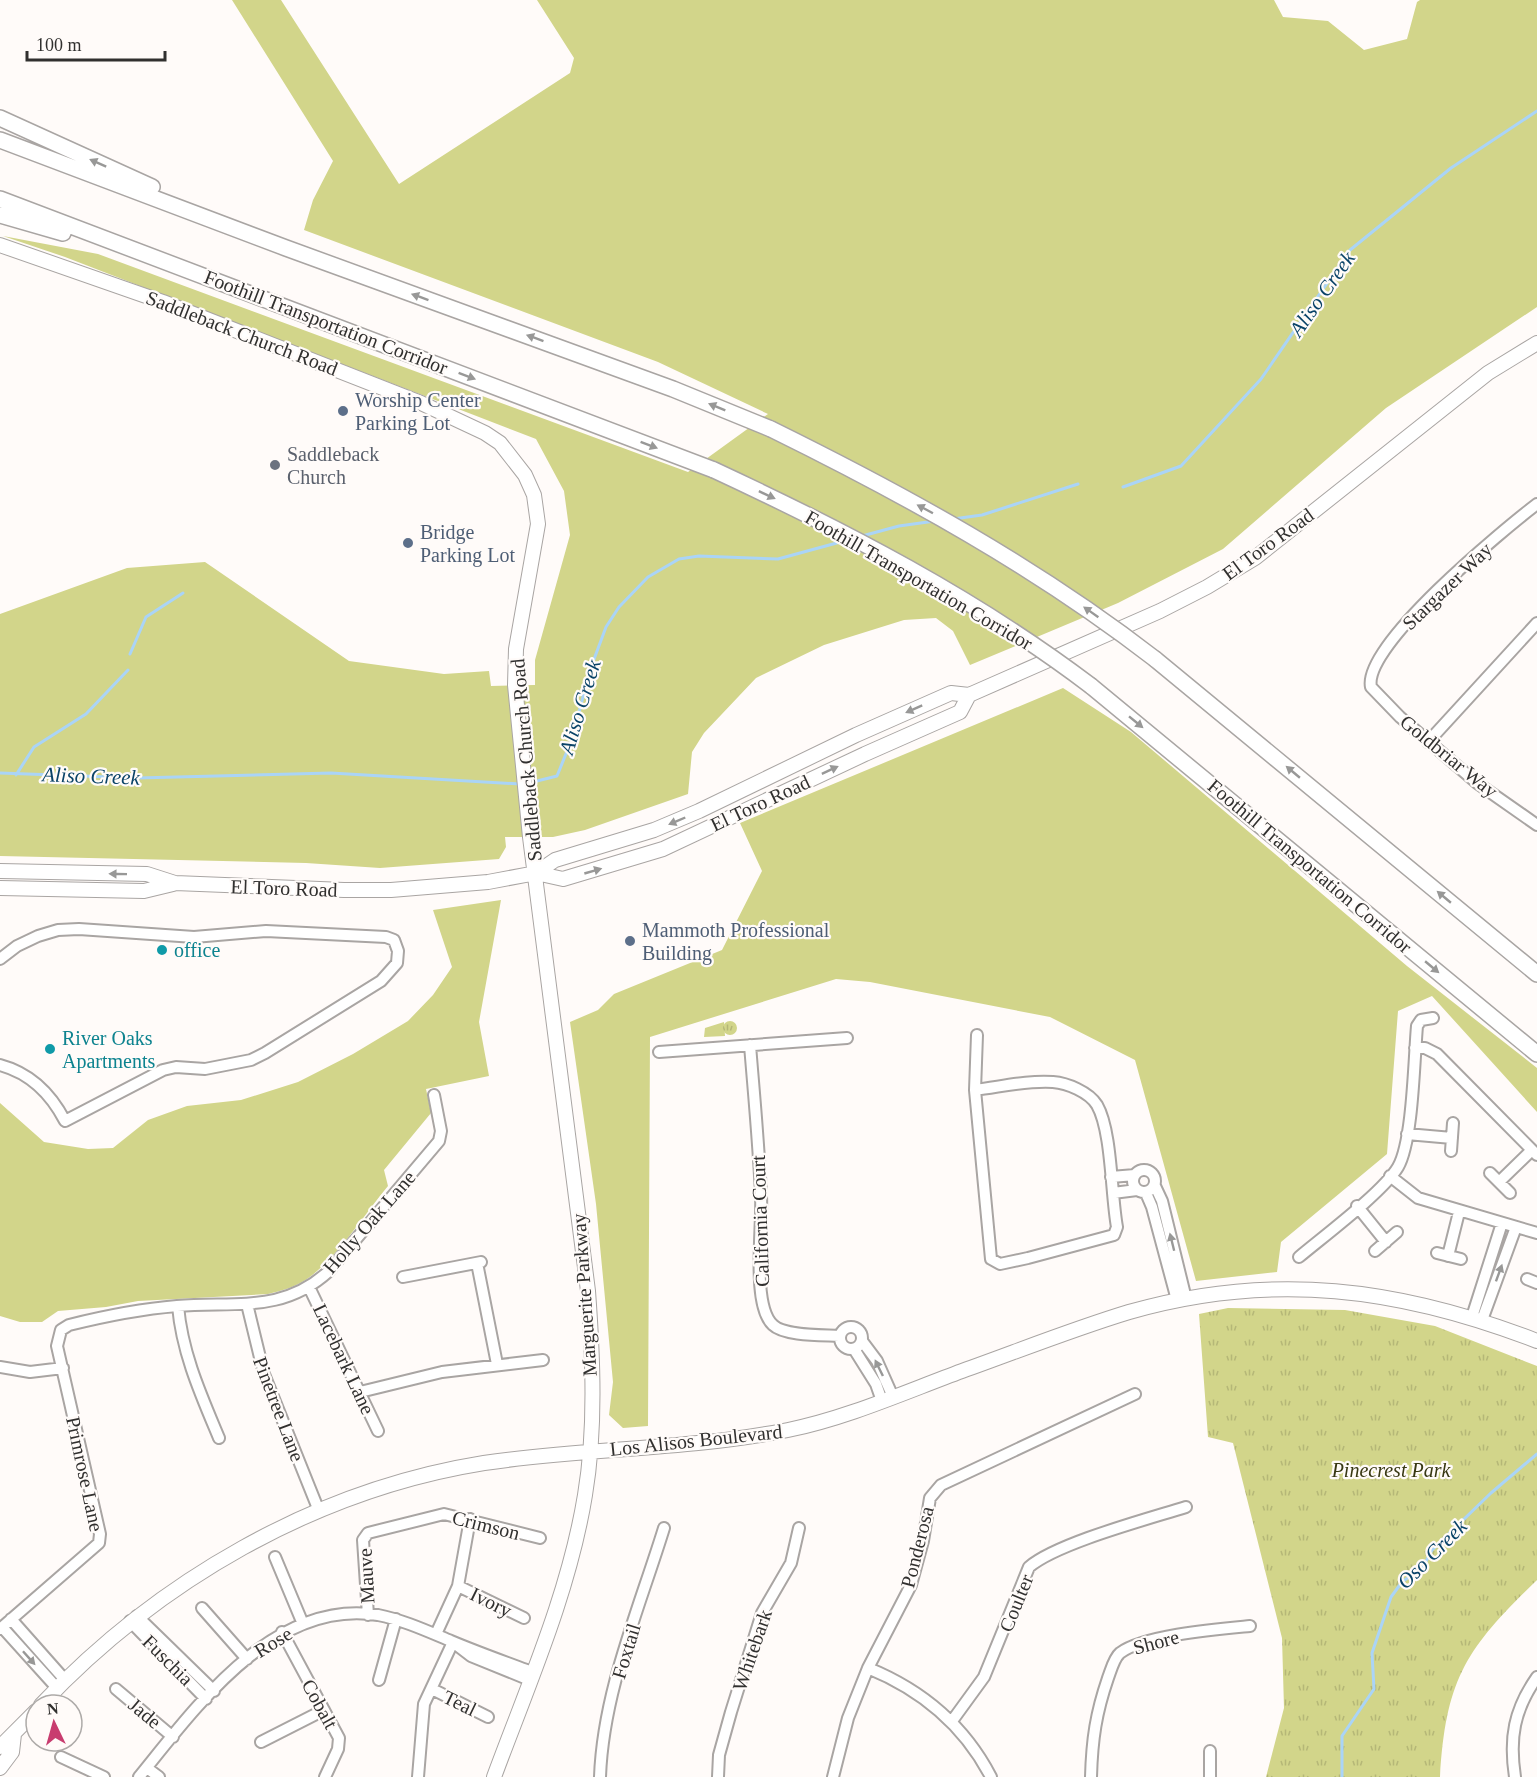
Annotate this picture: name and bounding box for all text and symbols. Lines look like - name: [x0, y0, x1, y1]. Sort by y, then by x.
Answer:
- scale bar: [27, 24, 165, 62]
- text: 100 m: [36, 35, 82, 55]
- one-way arrow: [89, 158, 107, 168]
- water label: Aliso Creek: [1283, 247, 1360, 343]
- street label: Foothill Transportation Corridor: [201, 265, 451, 380]
- street label: Saddleback Church Road: [143, 286, 341, 380]
- one-way arrow: [411, 291, 429, 301]
- one-way arrow: [525, 333, 543, 343]
- one-way arrow: [459, 371, 477, 381]
- place label: Worship Center Parking Lot: [355, 389, 481, 435]
- one-way arrow: [708, 402, 726, 411]
- marker: Worship Center Parking Lot: [336, 404, 350, 418]
- one-way arrow: [641, 440, 659, 450]
- place label: Saddleback Church: [287, 443, 379, 488]
- marker: Saddleback Church: [268, 458, 282, 472]
- one-way arrow: [758, 490, 775, 499]
- one-way arrow: [916, 504, 933, 514]
- street label: El Toro Road: [1218, 504, 1318, 584]
- street label: Foothill Transportation Corridor: [801, 506, 1037, 655]
- place label: Bridge Parking Lot: [420, 521, 515, 567]
- marker: Bridge Parking Lot: [401, 536, 415, 550]
- street label: Stargazer Way: [1398, 538, 1497, 635]
- one-way arrow: [1083, 606, 1099, 618]
- water label: Aliso Creek: [554, 656, 606, 759]
- street label: Saddleback Church Road: [506, 658, 546, 862]
- one-way arrow: [906, 705, 923, 714]
- street label: Goldbriar Way: [1395, 710, 1502, 803]
- one-way arrow: [1129, 716, 1144, 728]
- water label: Aliso Creek: [40, 762, 141, 790]
- one-way arrow: [821, 765, 838, 774]
- one-way arrow: [1286, 767, 1301, 779]
- street label: El Toro Road: [707, 770, 813, 836]
- street label: Foothill Transportation Corridor: [1203, 774, 1416, 959]
- one-way arrow: [667, 816, 685, 826]
- one-way arrow: [584, 866, 602, 876]
- one-way arrow: [108, 869, 127, 878]
- street label: El Toro Road: [230, 875, 338, 901]
- one-way arrow: [1436, 891, 1451, 903]
- place label: Mammoth Professional Building: [642, 919, 830, 965]
- marker: Mammoth Professional Building: [623, 934, 637, 948]
- place label: office: [174, 939, 220, 961]
- marker: office: [155, 943, 169, 957]
- one-way arrow: [1424, 960, 1439, 973]
- place label: River Oaks Apartments: [62, 1027, 156, 1073]
- marker: River Oaks Apartments: [43, 1042, 57, 1056]
- street label: California Court: [747, 1154, 773, 1287]
- street label: Holly Oak Lane: [318, 1166, 420, 1278]
- street label: Marguerite Parkway: [567, 1213, 602, 1377]
- one-way arrow: [1167, 1233, 1177, 1251]
- one-way arrow: [1494, 1264, 1504, 1282]
- street label: Lacebark Lane: [309, 1300, 379, 1418]
- street label: Pinetree Lane: [249, 1353, 309, 1465]
- one-way arrow: [875, 1359, 884, 1376]
- street label: Primrose Lane: [62, 1414, 108, 1534]
- street label: Los Alisos Boulevard: [609, 1420, 783, 1460]
- park label: Pinecrest Park: [1331, 1459, 1451, 1481]
- street label: Ponderosa: [896, 1504, 938, 1590]
- street label: Crimson: [450, 1506, 522, 1544]
- water label: Oso Creek: [1392, 1514, 1472, 1594]
- street label: Mauve: [354, 1548, 378, 1604]
- street label: Coulter: [995, 1571, 1038, 1635]
- street label: Ivory: [466, 1583, 515, 1622]
- street label: Whitebark: [728, 1607, 776, 1693]
- street label: Foxtail: [607, 1620, 645, 1681]
- street label: Rose: [250, 1622, 296, 1662]
- street label: Shore: [1131, 1625, 1181, 1659]
- street label: Fuschia: [138, 1630, 198, 1690]
- one-way arrow: [22, 1650, 35, 1665]
- street label: Cobalt: [297, 1675, 343, 1733]
- street label: Teal: [440, 1686, 481, 1721]
- north arrow: [24, 1693, 84, 1753]
- street label: Jade: [124, 1693, 166, 1733]
- text: N: [46, 1700, 60, 1718]

